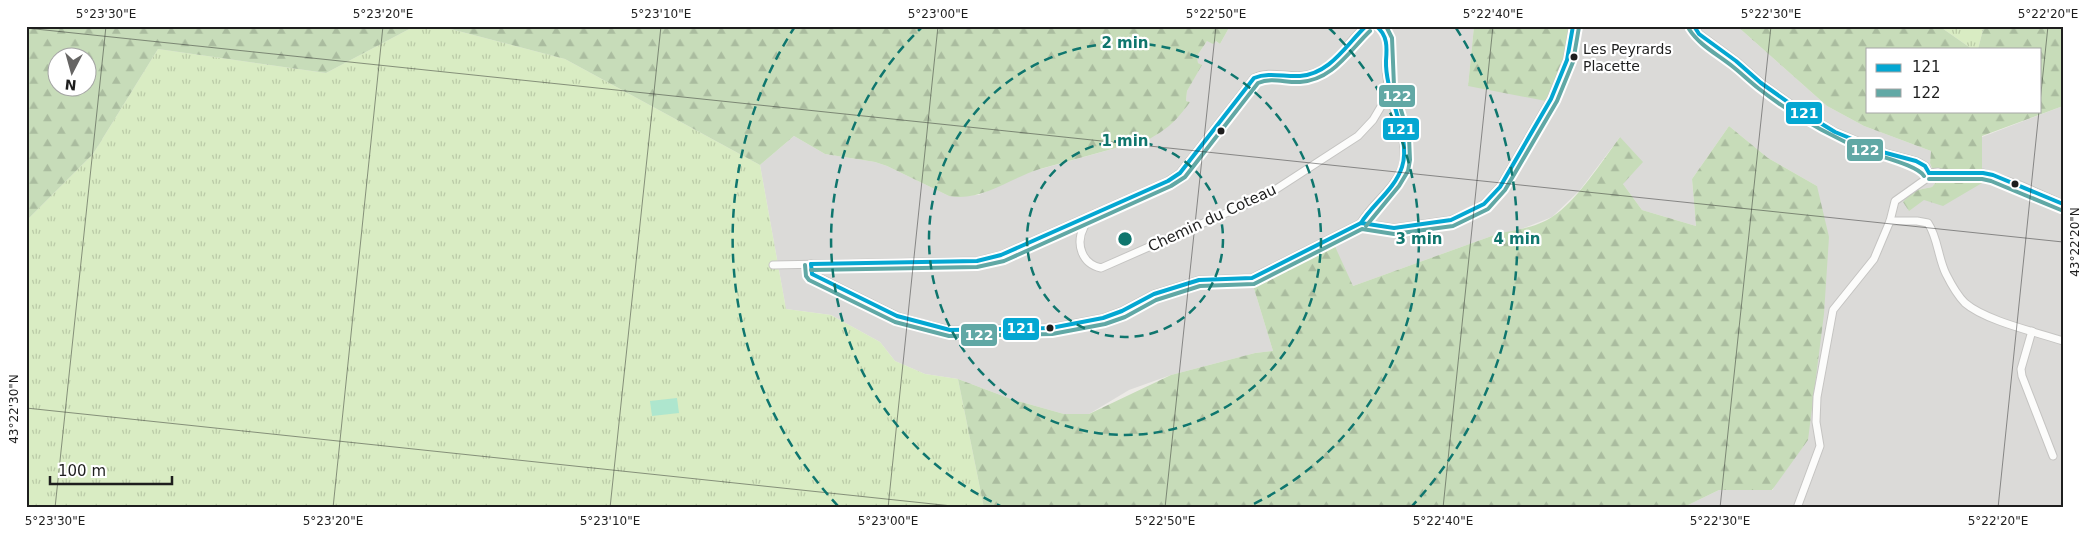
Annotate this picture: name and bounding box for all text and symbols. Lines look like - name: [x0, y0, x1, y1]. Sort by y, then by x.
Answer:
- text: 5°23'30"E: [76, 7, 136, 21]
- text: 5°23'20"E: [353, 7, 413, 21]
- text: 5°23'10"E: [631, 7, 691, 21]
- text: 5°23'00"E: [908, 7, 968, 21]
- text: 5°22'50"E: [1186, 7, 1246, 21]
- text: 5°22'40"E: [1463, 7, 1523, 21]
- text: 5°22'30"E: [1741, 7, 1801, 21]
- text: 5°22'20"E: [2018, 7, 2078, 21]
- text: 2 min: [1101, 34, 1149, 52]
- place label: Les Peyrards Placette: [1583, 41, 1672, 74]
- north arrow: [48, 48, 98, 98]
- legend: [1866, 48, 2042, 112]
- marker: Les Peyrards Placette: [1569, 52, 1579, 62]
- text: 121: [1912, 58, 1941, 76]
- text: N: [64, 76, 77, 93]
- line badge: 122: [1378, 84, 1416, 108]
- text: 122: [1912, 84, 1941, 102]
- text: 122: [1382, 88, 1412, 104]
- line badge: 121: [1785, 101, 1823, 125]
- text: 121: [1789, 105, 1819, 121]
- line badge: 121: [1382, 117, 1420, 141]
- text: 121: [1386, 121, 1416, 137]
- unlabelled marker: [1216, 126, 1226, 136]
- text: 1 min: [1101, 132, 1149, 150]
- line badge: 122: [1846, 138, 1884, 162]
- text: 122: [1850, 142, 1880, 158]
- unlabelled marker: [2010, 179, 2020, 189]
- street label: Chemin du Coteau: [1145, 180, 1279, 256]
- text: 43°22'20"N: [2068, 207, 2082, 277]
- centre of rings: [1116, 230, 1134, 248]
- text: 3 min: [1395, 230, 1443, 248]
- text: 4 min: [1493, 230, 1541, 248]
- line badge: 121: [1002, 317, 1040, 341]
- text: 121: [1006, 320, 1036, 336]
- line badge: 122: [960, 323, 998, 347]
- unlabelled marker: [1045, 323, 1055, 333]
- text: 122: [964, 327, 994, 343]
- text: 43°22'30"N: [7, 374, 21, 444]
- scale bar: [50, 454, 172, 486]
- text: 100 m: [58, 462, 106, 480]
- text: 5°23'30"E: [25, 514, 85, 528]
- text: 5°23'20"E: [303, 514, 363, 528]
- text: 5°23'10"E: [580, 514, 640, 528]
- text: 5°23'00"E: [858, 514, 918, 528]
- text: 5°22'50"E: [1135, 514, 1195, 528]
- text: 5°22'40"E: [1413, 514, 1473, 528]
- text: 5°22'30"E: [1690, 514, 1750, 528]
- text: 5°22'20"E: [1968, 514, 2028, 528]

